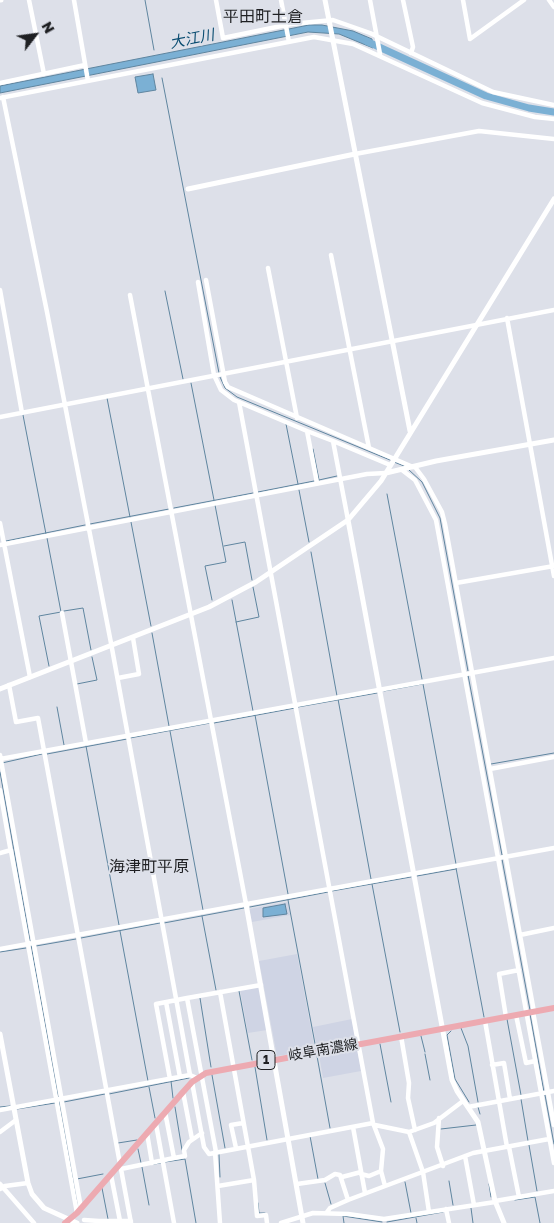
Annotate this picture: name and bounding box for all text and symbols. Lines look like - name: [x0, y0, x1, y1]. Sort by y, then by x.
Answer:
- district label: 平田町土倉: [223, 7, 303, 27]
- north arrow: [10, 10, 60, 60]
- text: N: [38, 18, 58, 36]
- water label: 大江川: [168, 26, 216, 52]
- district label: 海津町平原: [109, 857, 189, 877]
- street label: 岐阜南濃線: [287, 1036, 359, 1064]
- road number: 1: [257, 1050, 275, 1070]

